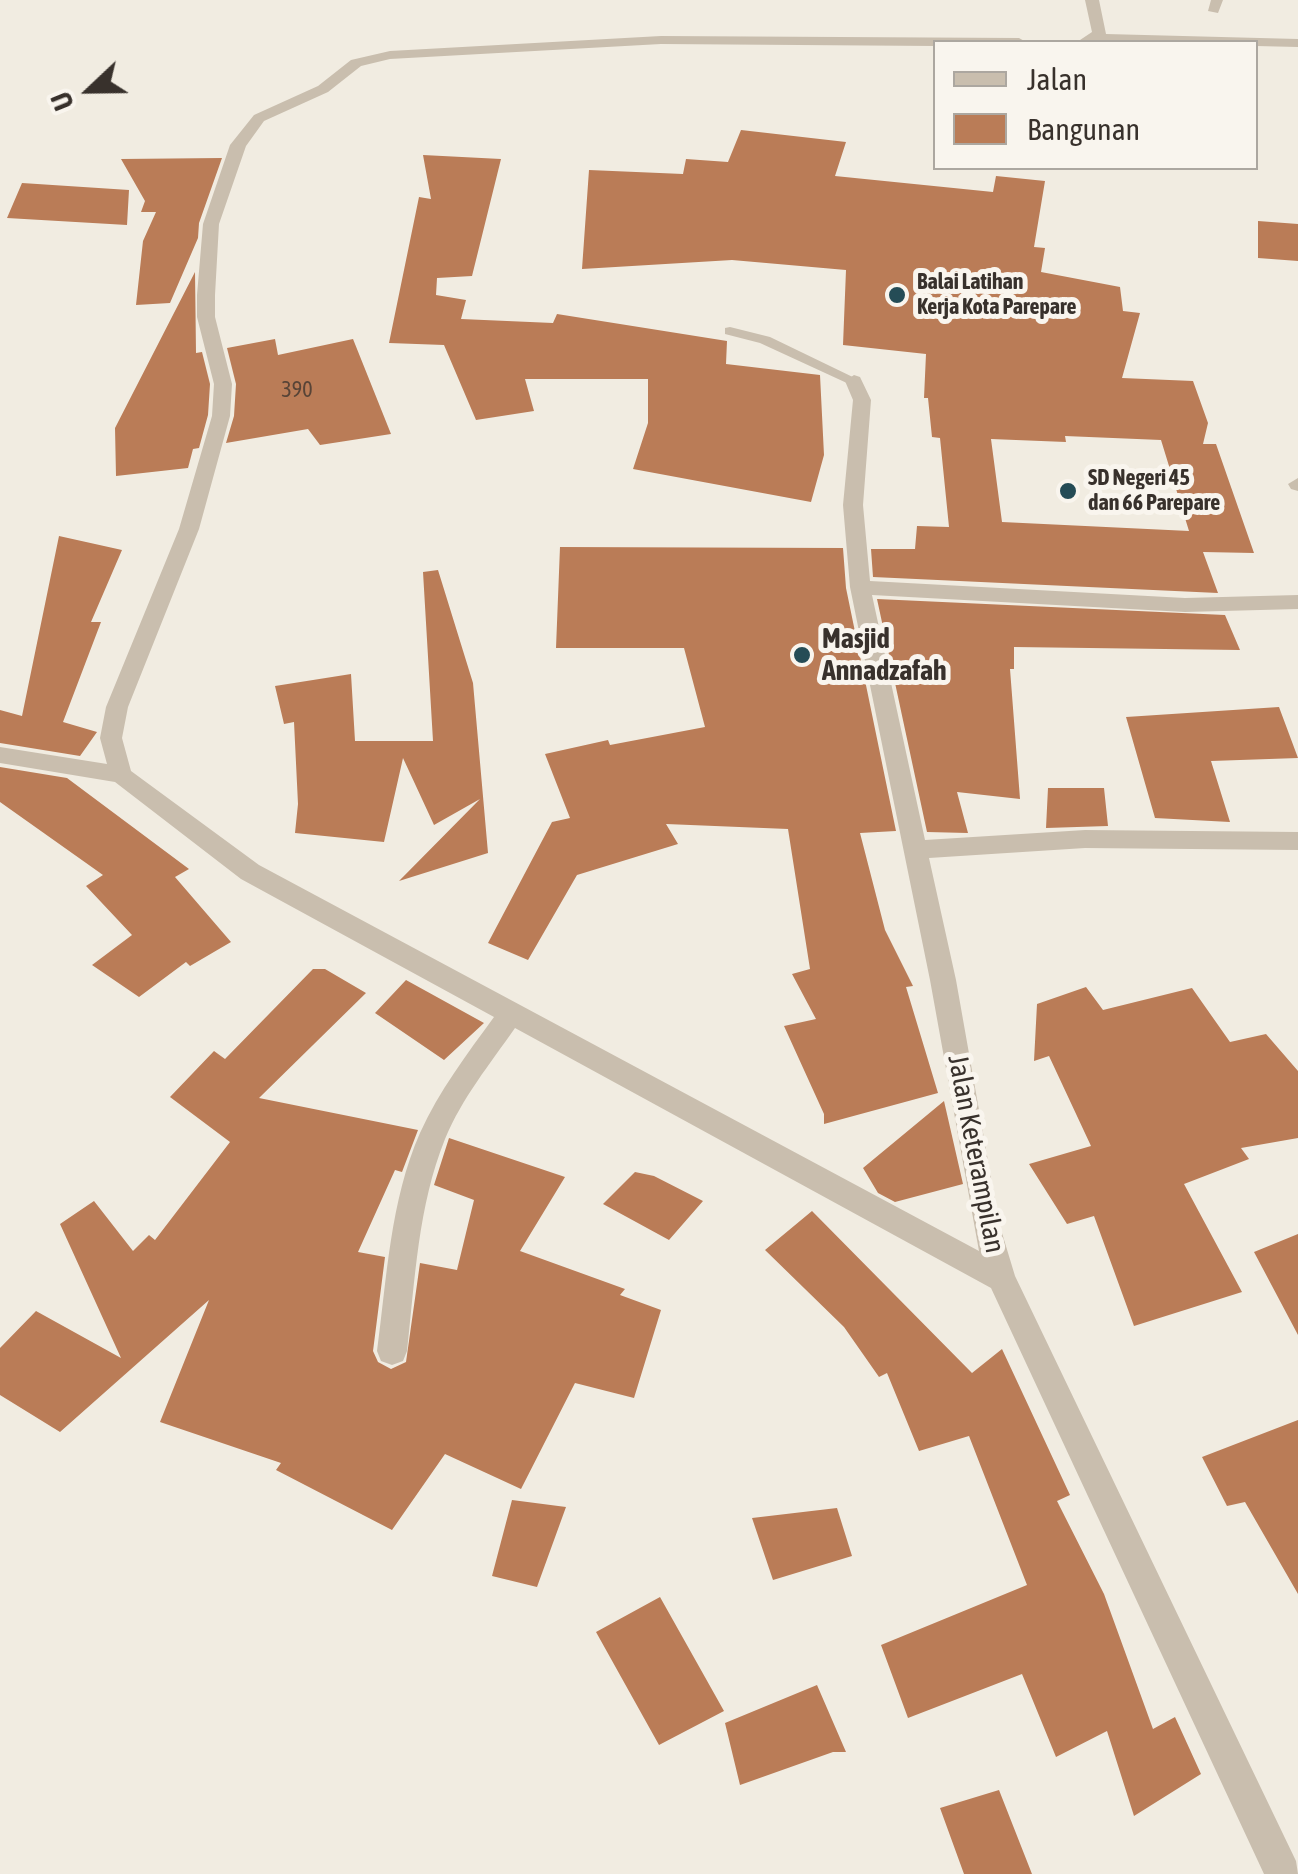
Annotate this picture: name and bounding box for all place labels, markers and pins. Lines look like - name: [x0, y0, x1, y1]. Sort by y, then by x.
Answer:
- place label: Balai Latihan Kerja Kota Parepare: [917, 269, 1077, 320]
- marker: Balai Latihan Kerja Kota Parepare: [886, 284, 908, 306]
- place label: SD Negeri 45 dan 66 Parepare: [1088, 465, 1220, 516]
- marker: SD Negeri 45 dan 66 Parepare: [1057, 480, 1079, 502]
- place label: Masjid Annadzafah: [822, 622, 947, 688]
- marker: Masjid Annadzafah: [791, 644, 813, 666]

